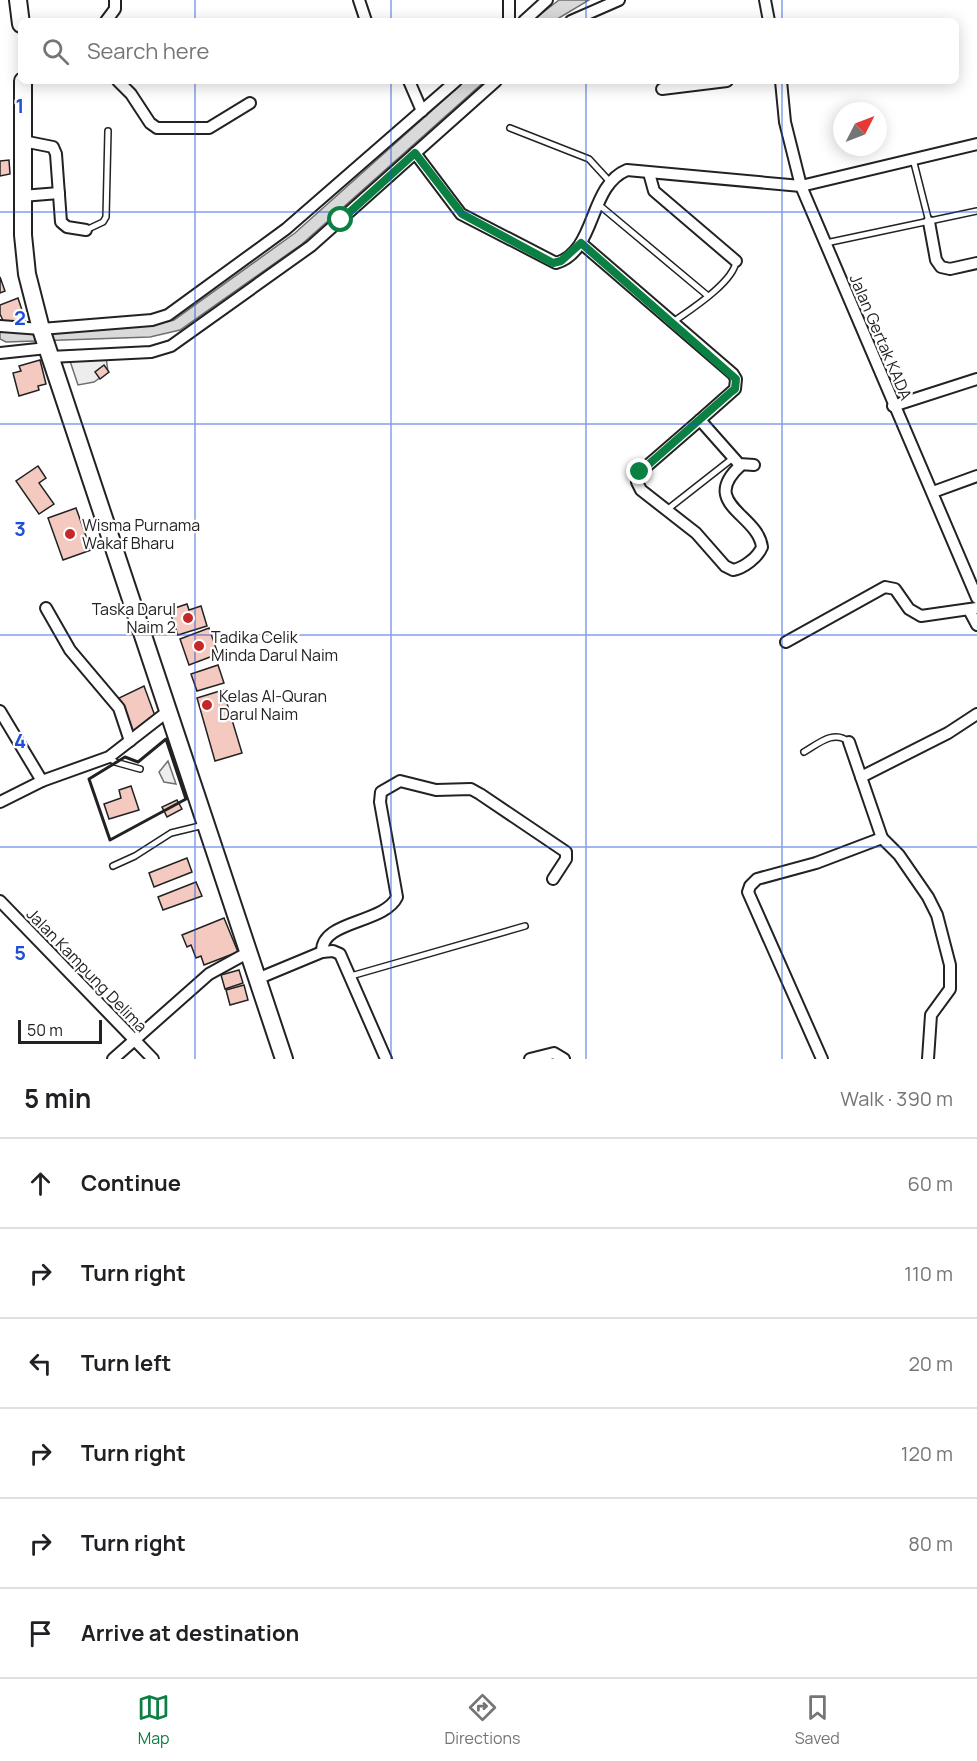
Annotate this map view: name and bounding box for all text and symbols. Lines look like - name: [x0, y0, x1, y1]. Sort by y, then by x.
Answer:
- search box: [18, 18, 959, 84]
- icon: search: [39, 35, 72, 68]
- text: Search here: [87, 36, 209, 66]
- text: 1: [16, 92, 24, 119]
- north arrow: [833, 102, 887, 156]
- route start: [327, 206, 353, 232]
- street label: Jalan Gertak KADA: [845, 271, 917, 403]
- text: 2: [14, 304, 26, 331]
- route end: [626, 458, 652, 484]
- place label: Wisma Purnama Wakaf Bharu: [82, 514, 200, 554]
- text: 3: [14, 515, 26, 542]
- marker: Wisma Purnama Wakaf Bharu: [63, 527, 77, 541]
- place label: Taska Darul Naim 2: [92, 598, 176, 638]
- marker: Taska Darul Naim 2: [181, 611, 195, 625]
- place label: Tadika Celik Minda Darul Naim: [211, 626, 338, 666]
- marker: Tadika Celik Minda Darul Naim: [192, 639, 206, 653]
- place label: Kelas Al-Quran Darul Naim: [219, 685, 327, 725]
- marker: Kelas Al-Quran Darul Naim: [200, 698, 214, 712]
- text: 4: [14, 727, 26, 754]
- street label: Jalan Kampung Delima: [22, 903, 152, 1037]
- text: 5: [14, 939, 26, 966]
- scale bar: [18, 1017, 102, 1044]
- text: 50 m: [27, 1019, 63, 1041]
- text: 5 min: [24, 1080, 91, 1116]
- text: Walk · 390 m: [840, 1085, 953, 1112]
- icon: ahead: [24, 1167, 57, 1200]
- text: Continue: [81, 1168, 181, 1198]
- text: 60 m: [907, 1170, 953, 1197]
- icon: right: [24, 1257, 57, 1290]
- text: Turn right: [81, 1258, 186, 1288]
- text: 110 m: [904, 1260, 953, 1287]
- icon: left: [24, 1347, 57, 1380]
- text: Turn left: [81, 1348, 171, 1378]
- text: 20 m: [908, 1350, 953, 1377]
- icon: right: [24, 1437, 57, 1470]
- text: Turn right: [81, 1438, 186, 1468]
- text: 120 m: [901, 1440, 953, 1467]
- icon: right: [24, 1527, 57, 1560]
- text: Turn right: [81, 1528, 186, 1558]
- text: 80 m: [908, 1530, 953, 1557]
- icon: arrive: [24, 1617, 57, 1650]
- text: Arrive at destination: [81, 1618, 299, 1648]
- tab: Map: [137, 1691, 170, 1749]
- tab: Directions: [445, 1691, 520, 1749]
- tab: Saved: [795, 1691, 840, 1749]

